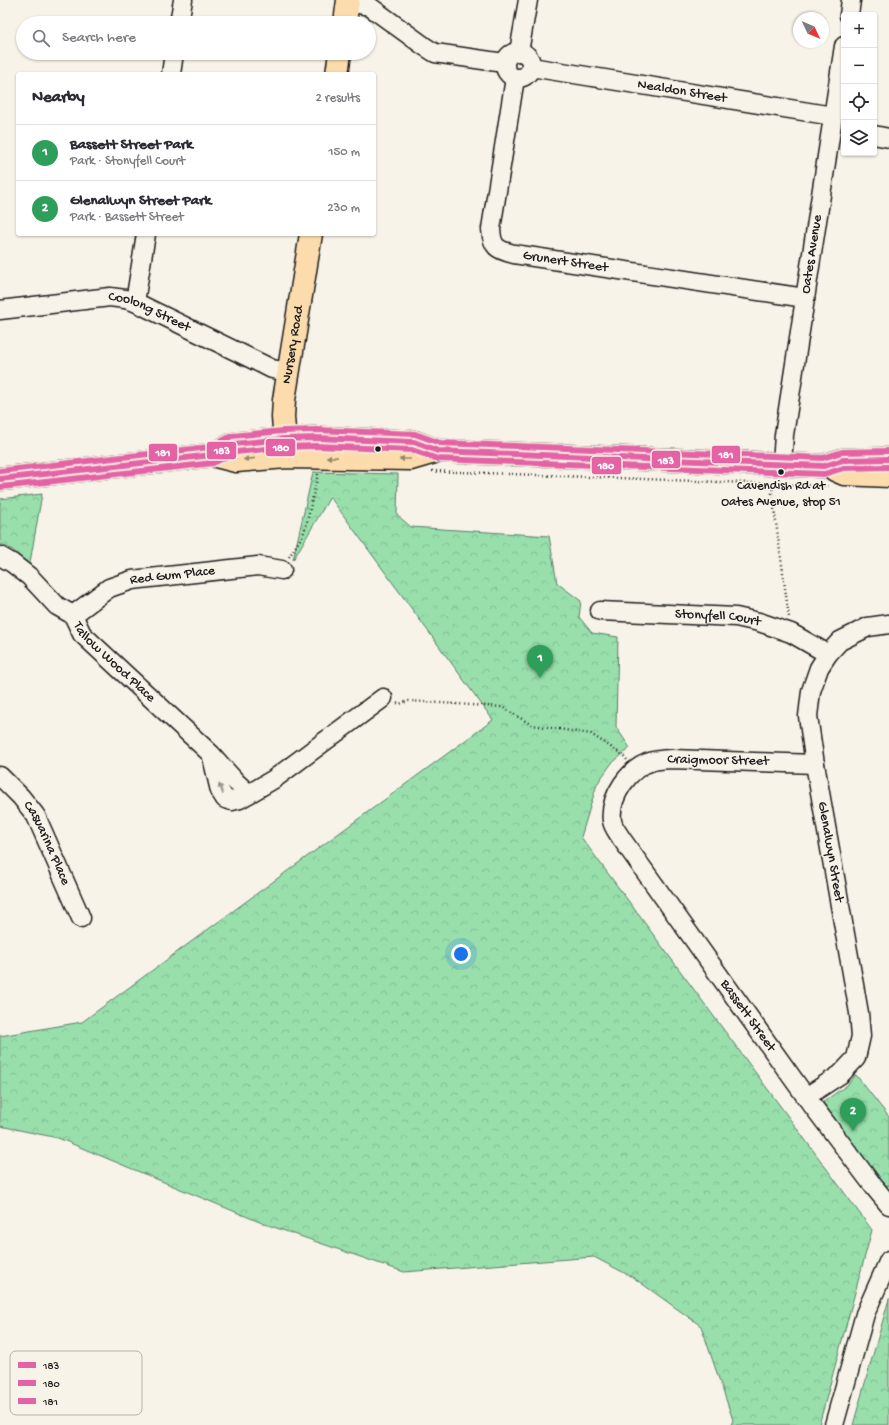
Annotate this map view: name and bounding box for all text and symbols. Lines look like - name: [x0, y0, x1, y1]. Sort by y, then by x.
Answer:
- north arrow: [793, 12, 829, 48]
- map controls: [841, 12, 877, 156]
- button: +: [841, 12, 877, 48]
- search box: [16, 16, 376, 60]
- icon: search: [30, 27, 52, 49]
- text: Search here: [62, 29, 136, 47]
- button: −: [841, 48, 877, 84]
- street label: Nealdon Street: [636, 76, 729, 107]
- button: locate: [841, 84, 877, 120]
- text: Nearby: [32, 88, 85, 108]
- text: 2 results: [315, 91, 360, 106]
- button: layers: [841, 120, 877, 156]
- text: Bassett Street Park: [70, 136, 193, 154]
- text: 1: [42, 145, 48, 160]
- text: 150 m: [328, 145, 360, 160]
- text: Park · Stonyfell Court: [70, 154, 185, 169]
- text: Glenalwyn Street Park: [70, 192, 211, 210]
- text: 2: [42, 201, 48, 216]
- text: 230 m: [327, 201, 360, 216]
- text: Park · Bassett Street: [70, 210, 184, 225]
- street label: Oates Avenue: [797, 213, 826, 295]
- street label: Grunert Street: [522, 247, 610, 277]
- street label: Coolong Street: [107, 288, 194, 337]
- street label: Nursery Road: [278, 303, 308, 385]
- line badge: 180: [265, 438, 296, 457]
- line badge: 183: [206, 441, 237, 460]
- line badge: 181: [148, 443, 178, 462]
- text: 180: [272, 443, 290, 455]
- unlabelled marker: [373, 444, 383, 454]
- line badge: 181: [711, 445, 741, 464]
- text: 183: [213, 446, 230, 458]
- text: 181: [155, 448, 170, 460]
- line badge: 183: [651, 450, 681, 469]
- text: 181: [718, 450, 733, 462]
- one-way arrow: [326, 454, 338, 461]
- one-way arrow: [243, 456, 255, 462]
- one-way arrow: [398, 456, 411, 462]
- line badge: 180: [591, 456, 622, 475]
- text: 183: [657, 456, 674, 468]
- text: 180: [597, 461, 615, 473]
- marker: Cavendish Rd at Oates Avenue, stop 51: [776, 467, 786, 477]
- place label: Cavendish Rd at Oates Avenue, stop 51: [721, 479, 841, 510]
- street label: Red Gum Place: [129, 562, 217, 589]
- street label: Stonyfell Court: [674, 606, 763, 631]
- street label: Tallow Wood Place: [69, 618, 159, 707]
- pin: 1: [527, 645, 553, 678]
- street label: Craigmoor Street: [667, 752, 770, 770]
- one-way arrow: [217, 783, 223, 795]
- street label: Casuarina Place: [19, 798, 74, 889]
- street label: Glenalwyn Street: [813, 800, 847, 905]
- your location: [451, 944, 471, 964]
- street label: Bassett Street: [716, 975, 780, 1056]
- pin: 2: [840, 1098, 866, 1131]
- legend: [10, 1351, 142, 1415]
- text: 183: [42, 1361, 59, 1373]
- text: 180: [42, 1379, 60, 1391]
- text: 181: [42, 1397, 58, 1409]

